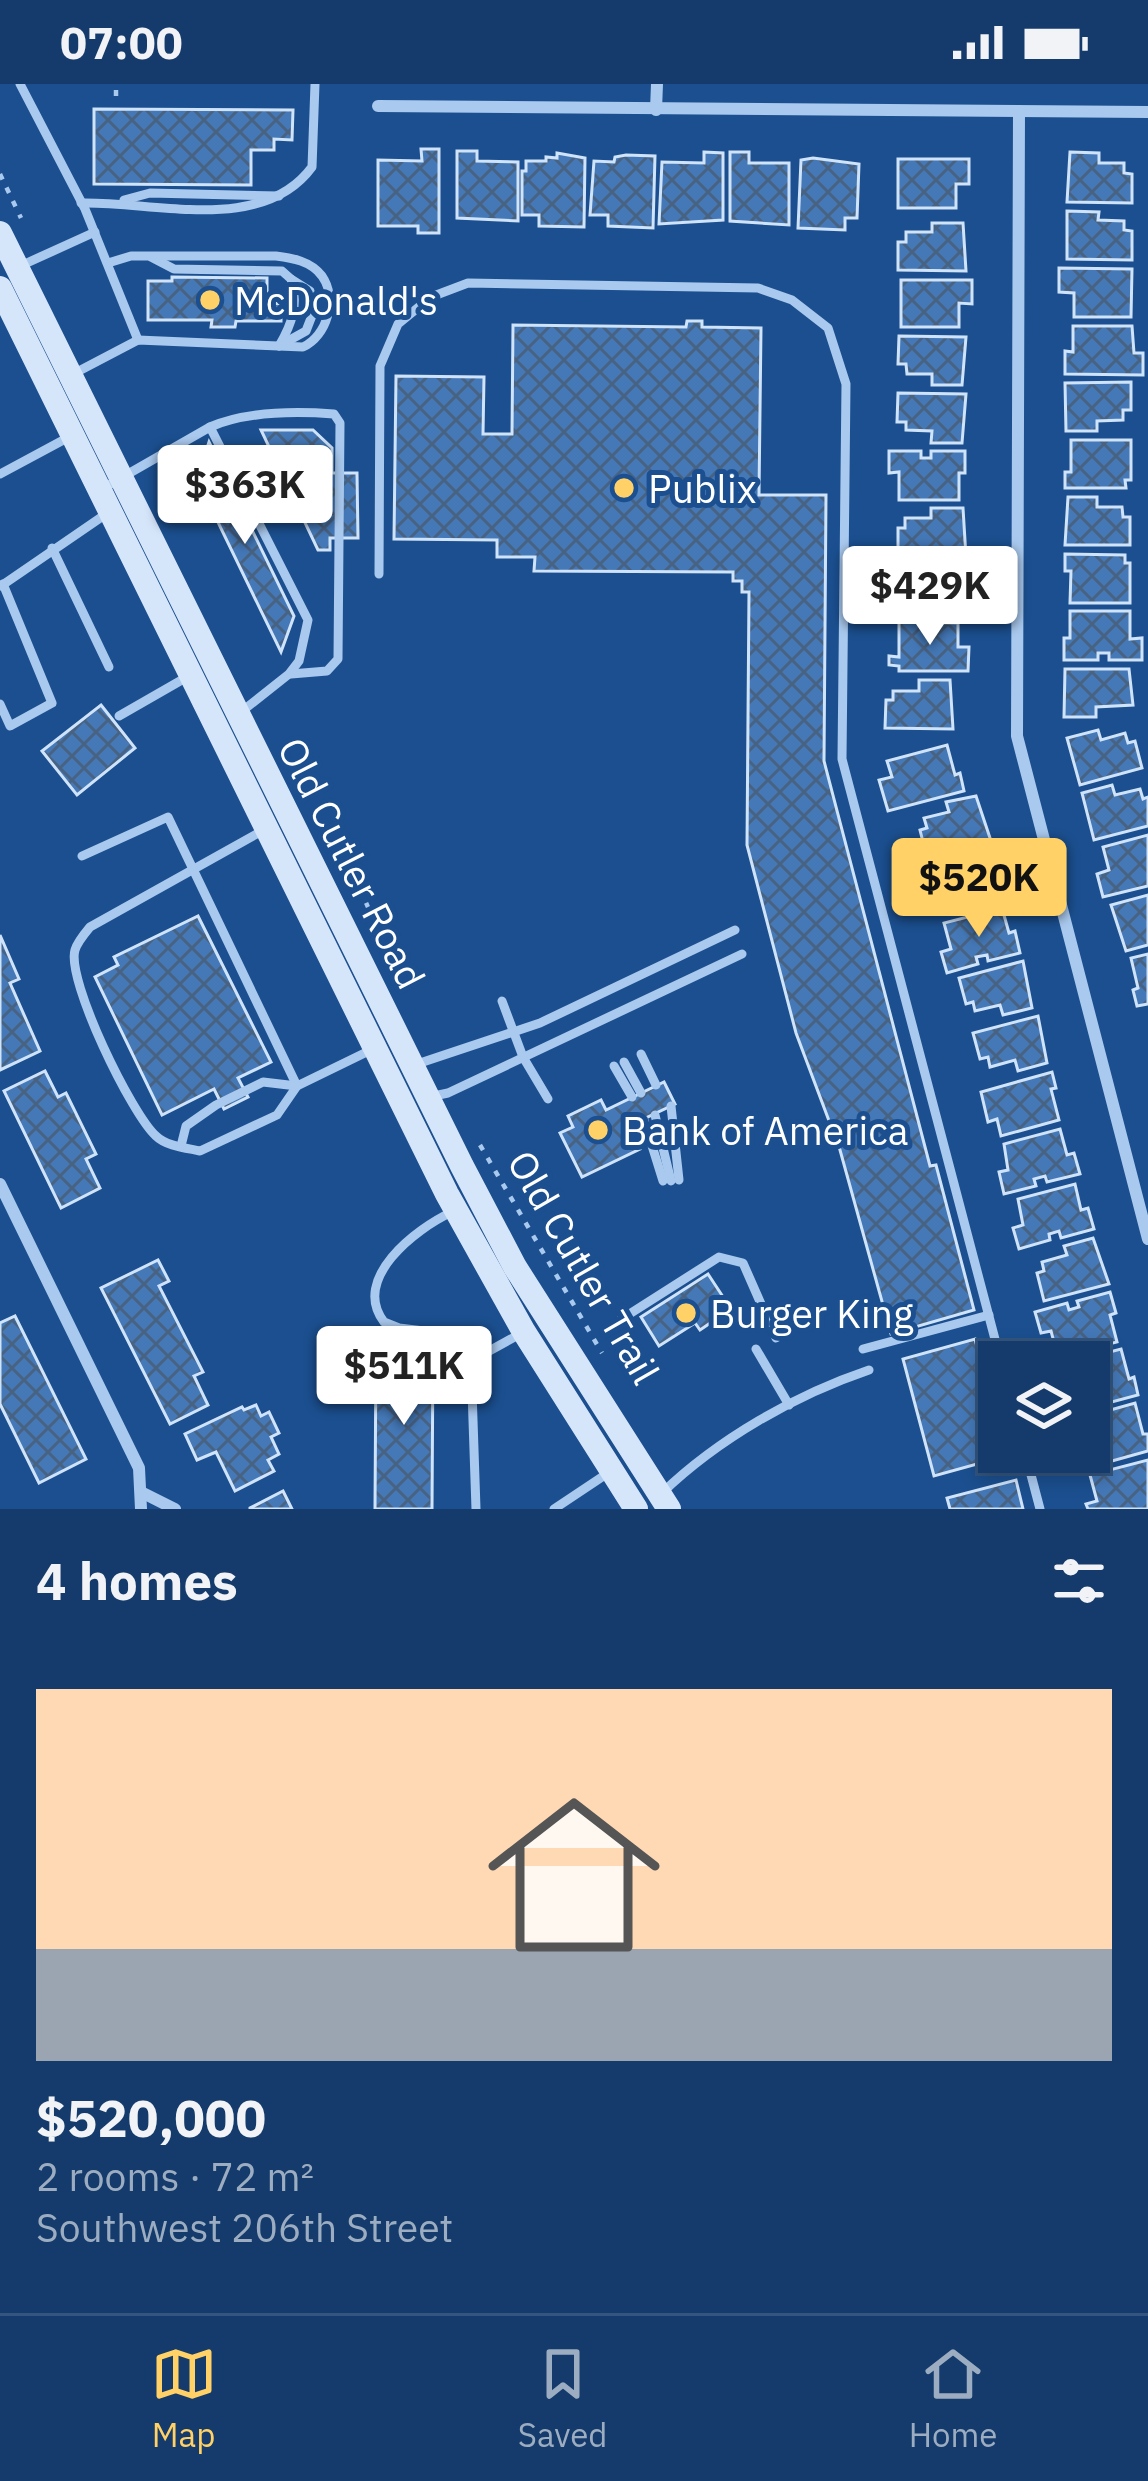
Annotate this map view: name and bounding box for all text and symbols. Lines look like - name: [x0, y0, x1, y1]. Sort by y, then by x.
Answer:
- text: 07:00: [60, 13, 183, 71]
- place label: McDonald's: [234, 275, 438, 326]
- marker: McDonald's: [197, 287, 223, 313]
- pin: $363K: [161, 445, 329, 547]
- text: $363K: [185, 458, 305, 509]
- place label: Publix: [648, 463, 757, 514]
- marker: Publix: [611, 475, 637, 501]
- pin: $429K: [846, 546, 1014, 648]
- text: $429K: [870, 559, 990, 610]
- street label: Old Cutler Road: [267, 729, 437, 997]
- pin: $520K: [895, 838, 1063, 940]
- text: $520K: [919, 851, 1039, 902]
- place label: Bank of America: [622, 1105, 909, 1156]
- marker: Bank of America: [585, 1117, 611, 1143]
- street label: Old Cutler Trail: [497, 1141, 671, 1393]
- place label: Burger King: [710, 1288, 914, 1339]
- marker: Burger King: [673, 1300, 699, 1326]
- pin: $511K: [320, 1326, 488, 1428]
- text: $511K: [344, 1339, 464, 1390]
- map controls: [978, 1341, 1110, 1473]
- button: layers: [978, 1341, 1110, 1473]
- text: 4 homes: [36, 1548, 238, 1614]
- icon: filters: [1046, 1548, 1112, 1614]
- icon: home: [466, 1767, 682, 1983]
- text: $520,000: [36, 2085, 266, 2151]
- text: 2 rooms · 72 m²: [36, 2151, 314, 2202]
- text: Southwest 206th Street: [36, 2202, 453, 2253]
- tab: Map: [151, 2341, 217, 2456]
- tab: Saved: [518, 2341, 608, 2456]
- tab: Home: [909, 2341, 997, 2456]

